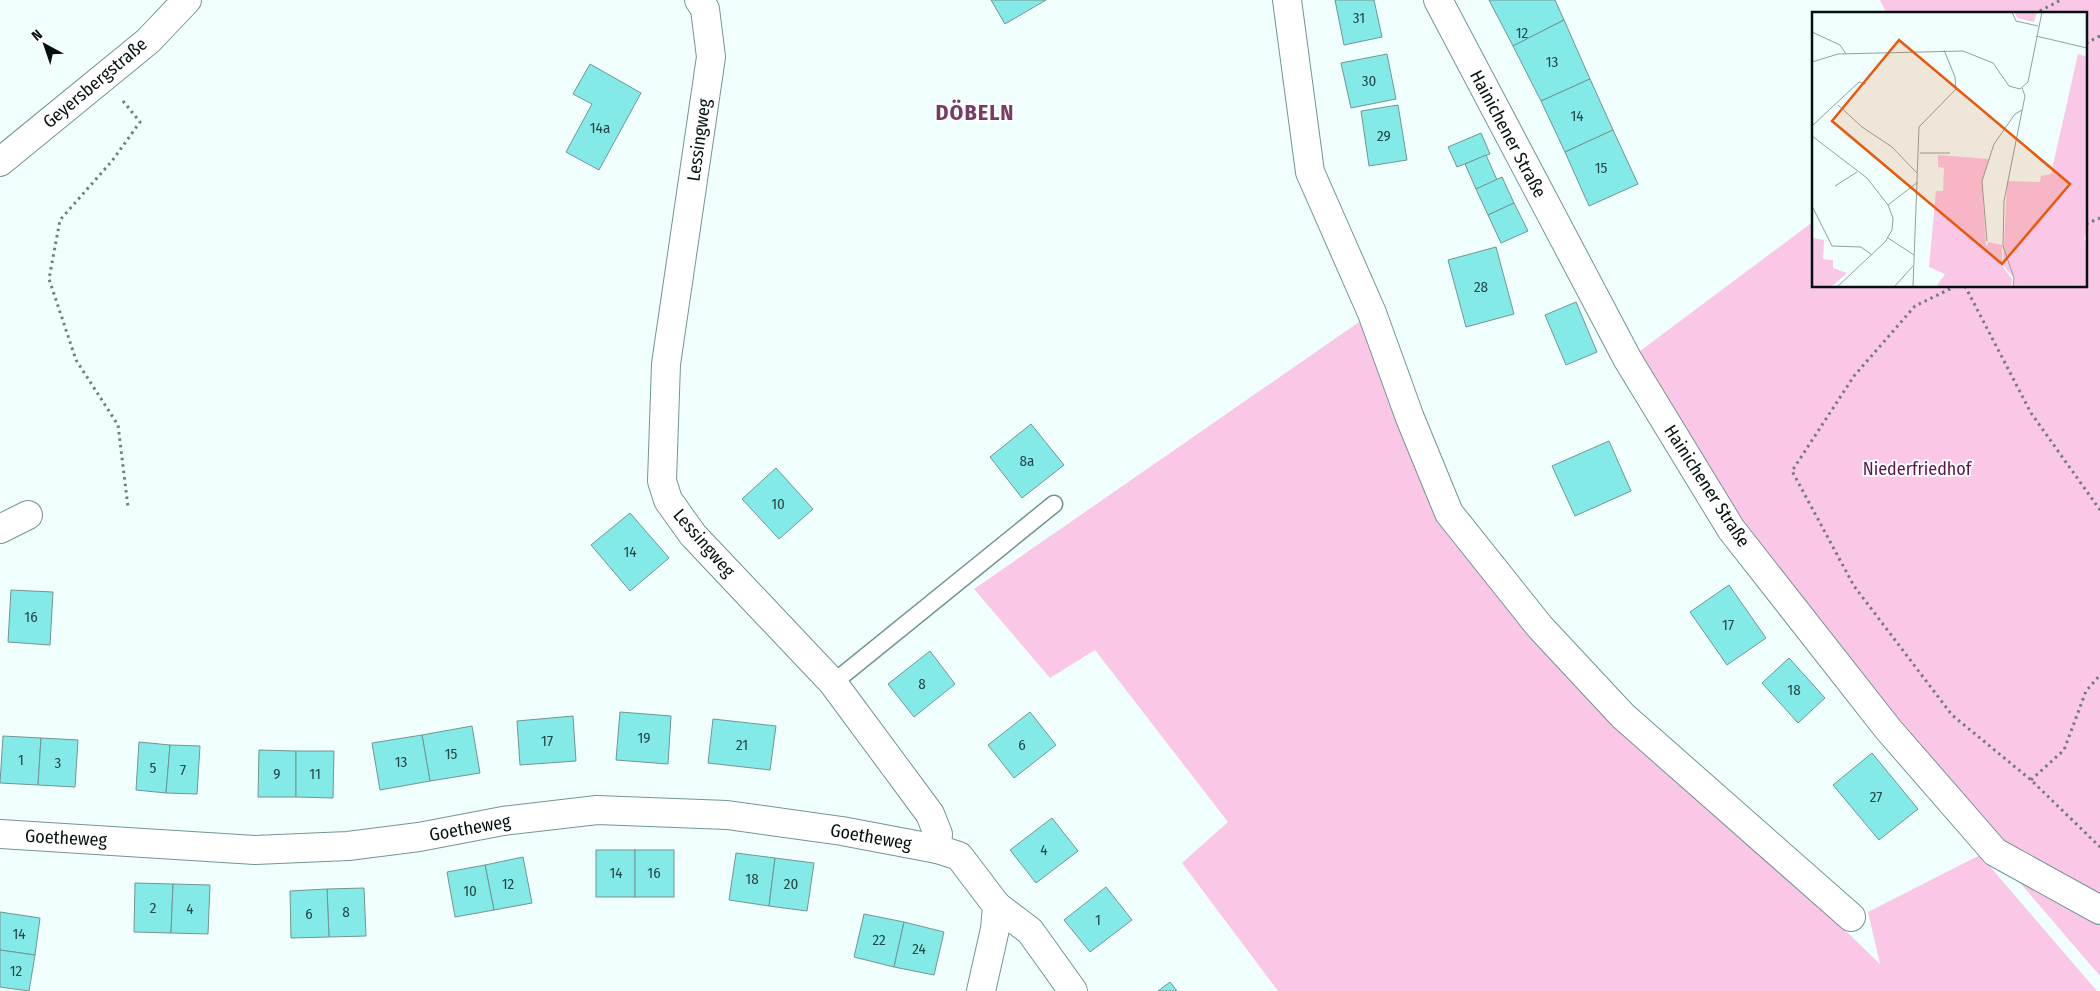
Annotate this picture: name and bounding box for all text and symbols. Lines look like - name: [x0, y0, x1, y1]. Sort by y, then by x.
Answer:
- house number: 31: [1353, 9, 1365, 27]
- inset map: [1812, 12, 2088, 288]
- north arrow: [20, 20, 70, 70]
- house number: 12: [1516, 24, 1529, 42]
- text: N: [28, 26, 46, 45]
- street label: Geyersbergstraße: [38, 33, 152, 133]
- house number: 13: [1546, 53, 1559, 71]
- street label: Hainichener Straße: [1465, 67, 1551, 202]
- house number: 30: [1362, 72, 1376, 90]
- street label: Lessingweg: [682, 97, 716, 183]
- district label: DÖBELN: [935, 99, 1015, 126]
- house number: 14: [1570, 107, 1584, 125]
- house number: 14a: [590, 119, 610, 137]
- house number: 29: [1377, 127, 1391, 145]
- house number: 15: [1595, 159, 1607, 177]
- house number: 28: [1474, 278, 1488, 296]
- street label: Hainichener Straße: [1659, 421, 1755, 551]
- house number: 8a: [1020, 452, 1034, 470]
- park label: Niederfriedhof: [1863, 458, 1973, 480]
- house number: 10: [771, 495, 785, 513]
- street label: Lessingweg: [668, 504, 740, 582]
- house number: 14: [623, 543, 637, 561]
- house number: 16: [24, 608, 38, 626]
- house number: 17: [1722, 616, 1734, 634]
- house number: 8: [918, 675, 926, 693]
- house number: 18: [1787, 681, 1801, 699]
- house number: 19: [637, 729, 651, 747]
- house number: 17: [541, 732, 553, 750]
- house number: 21: [736, 736, 748, 754]
- house number: 6: [1018, 736, 1026, 754]
- house number: 15: [445, 745, 457, 763]
- house number: 1: [18, 751, 24, 769]
- house number: 13: [395, 753, 408, 771]
- house number: 3: [55, 754, 62, 772]
- house number: 5: [150, 759, 157, 777]
- house number: 7: [180, 761, 186, 779]
- house number: 9: [273, 765, 281, 783]
- house number: 11: [309, 765, 321, 783]
- house number: 27: [1870, 788, 1882, 806]
- street label: Goetheweg: [428, 810, 513, 846]
- street label: Goetheweg: [829, 819, 914, 855]
- street label: Goetheweg: [24, 825, 108, 851]
- house number: 4: [1040, 841, 1048, 859]
- house number: 14: [609, 864, 623, 882]
- house number: 16: [647, 864, 661, 882]
- house number: 18: [745, 870, 759, 888]
- house number: 12: [502, 875, 515, 893]
- house number: 20: [784, 875, 798, 893]
- house number: 10: [463, 882, 477, 900]
- house number: 2: [150, 899, 157, 917]
- house number: 4: [186, 900, 194, 918]
- house number: 8: [342, 903, 350, 921]
- house number: 6: [305, 905, 313, 923]
- house number: 1: [1095, 911, 1101, 929]
- house number: 14: [12, 925, 26, 943]
- house number: 22: [872, 931, 886, 949]
- house number: 24: [912, 940, 926, 958]
- house number: 12: [10, 962, 23, 980]

